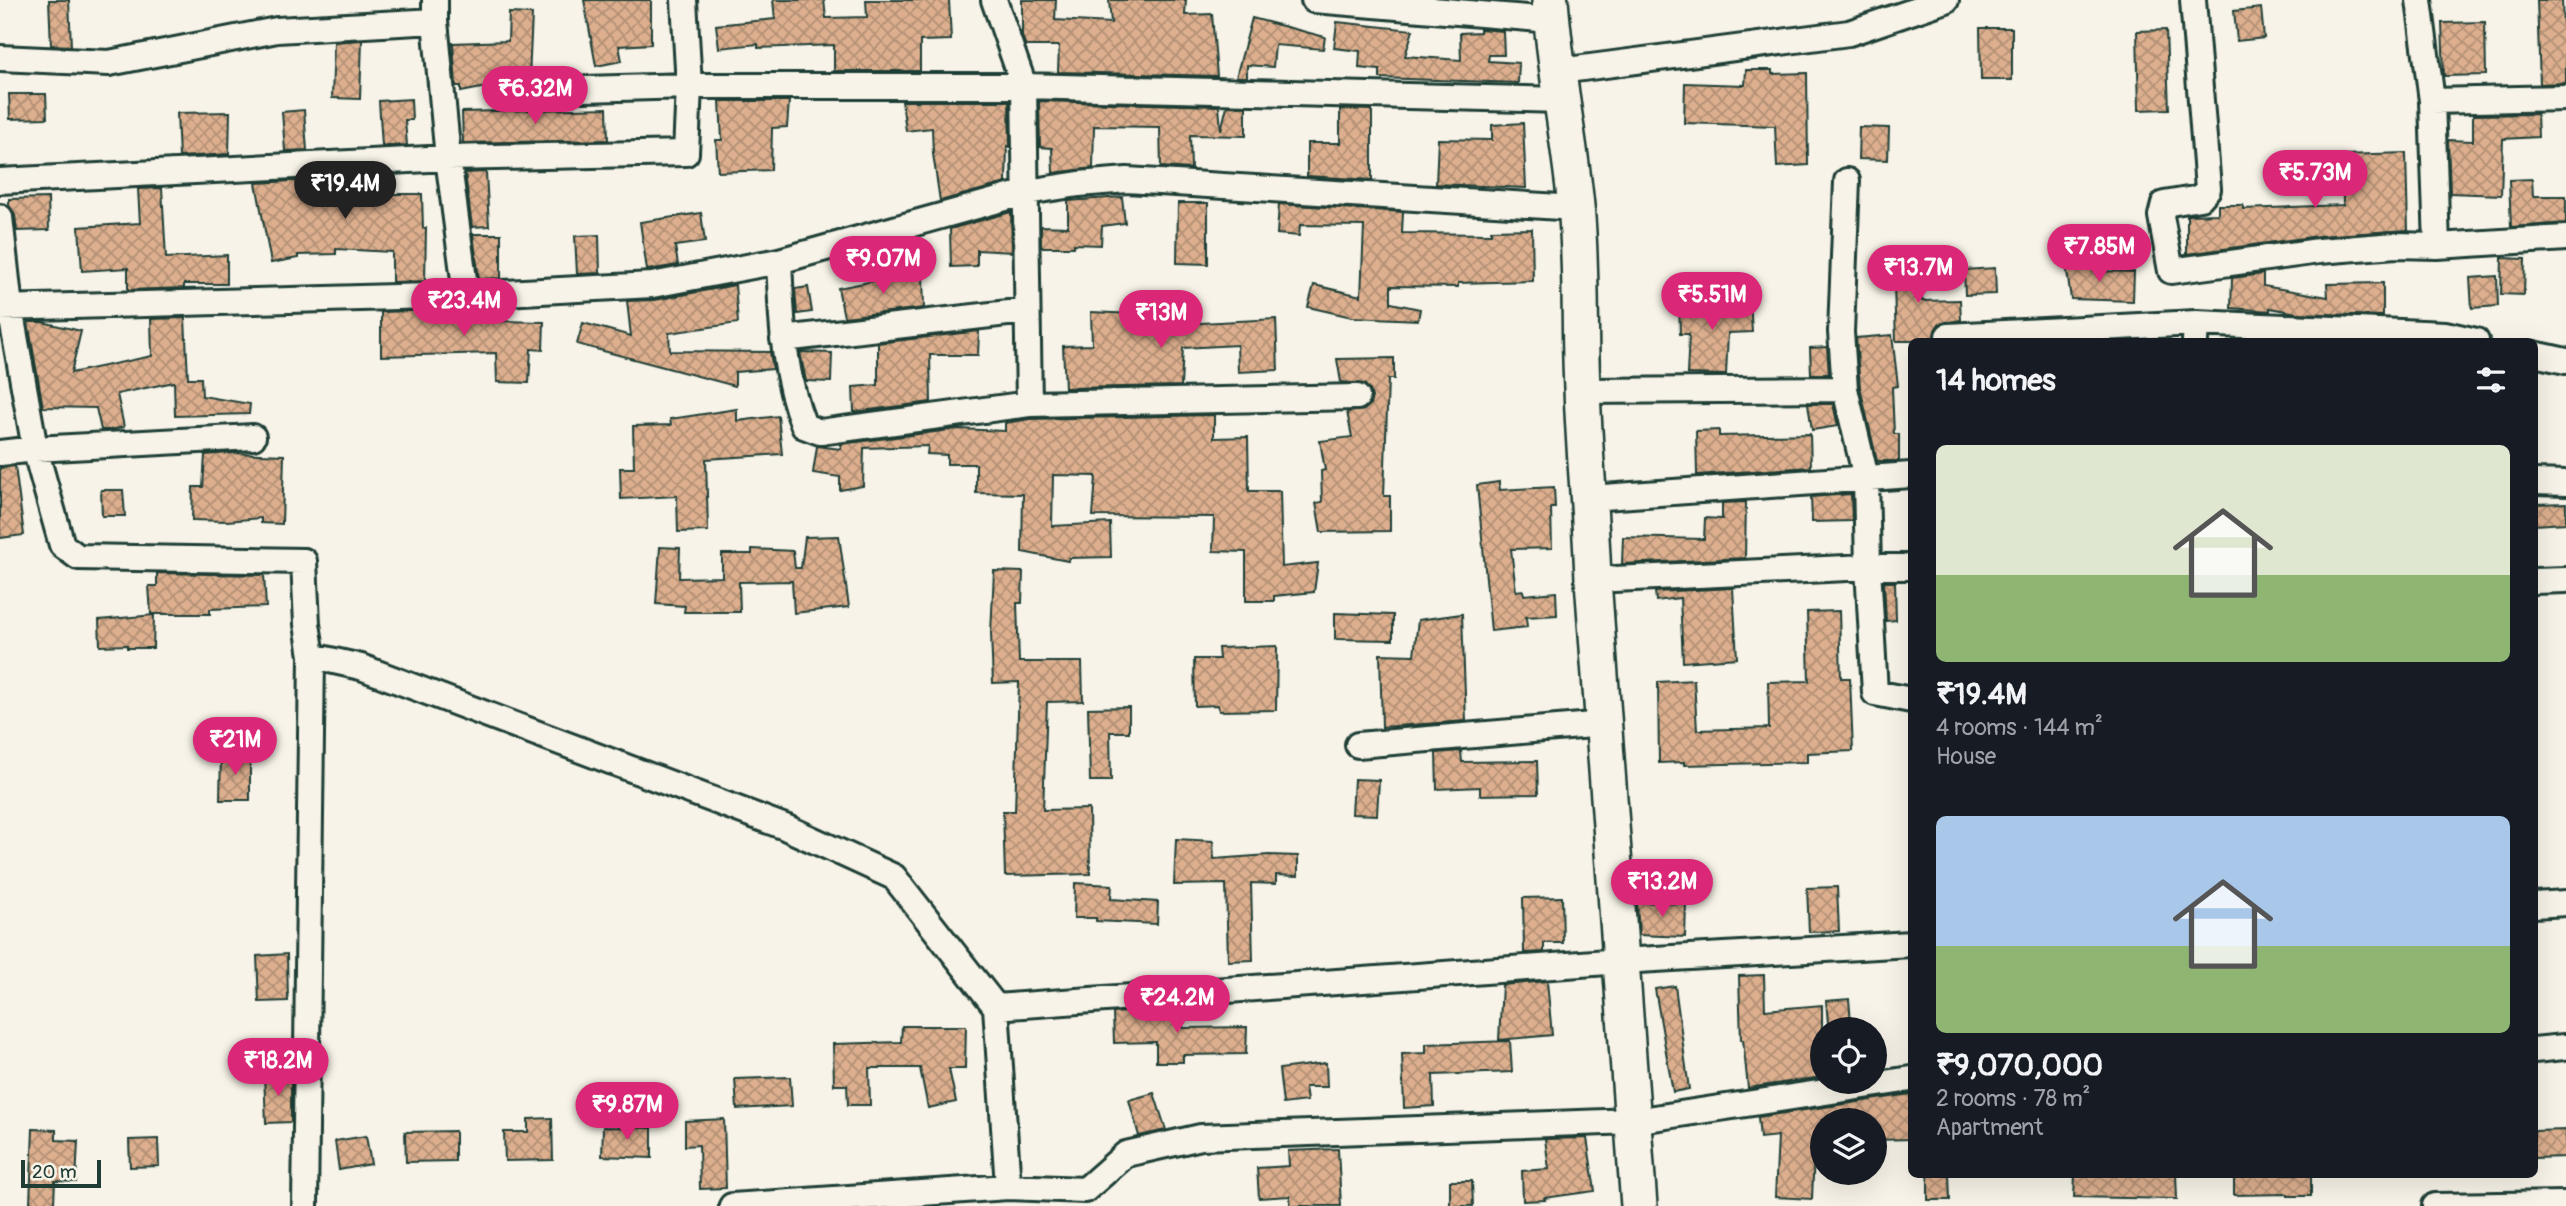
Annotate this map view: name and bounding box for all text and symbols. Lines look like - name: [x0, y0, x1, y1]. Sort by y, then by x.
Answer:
- pin: ₹6.32M: [478, 66, 592, 126]
- text: ₹6.32M: [498, 74, 572, 103]
- pin: ₹5.73M: [2258, 150, 2372, 210]
- text: ₹5.73M: [2279, 158, 2351, 187]
- pin: ₹19.4M: [288, 162, 402, 221]
- text: ₹19.4M: [310, 169, 380, 198]
- pin: ₹7.85M: [2042, 224, 2156, 284]
- text: ₹7.85M: [2063, 232, 2135, 261]
- pin: ₹9.07M: [826, 236, 940, 296]
- text: ₹9.07M: [845, 244, 921, 273]
- pin: ₹13.7M: [1861, 246, 1975, 305]
- text: ₹13.7M: [1883, 253, 1953, 282]
- pin: ₹5.51M: [1655, 272, 1769, 332]
- pin: ₹23.4M: [407, 278, 521, 338]
- text: ₹5.51M: [1677, 280, 1747, 309]
- text: ₹23.4M: [427, 286, 501, 315]
- pin: ₹13M: [1120, 290, 1202, 350]
- text: ₹13M: [1135, 298, 1187, 327]
- icon: filters: [2472, 361, 2510, 399]
- text: 14 homes: [1936, 362, 2056, 399]
- icon: home: [2160, 490, 2286, 616]
- text: ₹19.4M: [1936, 676, 2027, 713]
- text: 4 rooms · 144 m²: [1936, 713, 2103, 742]
- pin: ₹21M: [194, 718, 276, 777]
- text: ₹21M: [209, 725, 261, 754]
- text: House: [1936, 742, 1996, 771]
- pin: ₹13.2M: [1605, 860, 1719, 919]
- icon: home: [2160, 861, 2286, 987]
- text: ₹13.2M: [1627, 867, 1697, 896]
- pin: ₹24.2M: [1120, 976, 1234, 1035]
- text: ₹24.2M: [1140, 983, 1214, 1012]
- map controls: [1810, 1017, 1887, 1185]
- button: locate: [1810, 1017, 1887, 1094]
- pin: ₹18.2M: [221, 1038, 335, 1098]
- text: ₹18.2M: [244, 1046, 312, 1075]
- text: ₹9,070,000: [1936, 1047, 2103, 1084]
- pin: ₹9.87M: [570, 1082, 684, 1142]
- text: 2 rooms · 78 m²: [1936, 1084, 2090, 1113]
- text: ₹9.87M: [591, 1090, 663, 1119]
- button: layers: [1810, 1108, 1887, 1185]
- text: Apartment: [1936, 1113, 2043, 1142]
- scale bar: [21, 1157, 102, 1189]
- text: 20 m: [32, 1160, 77, 1184]

